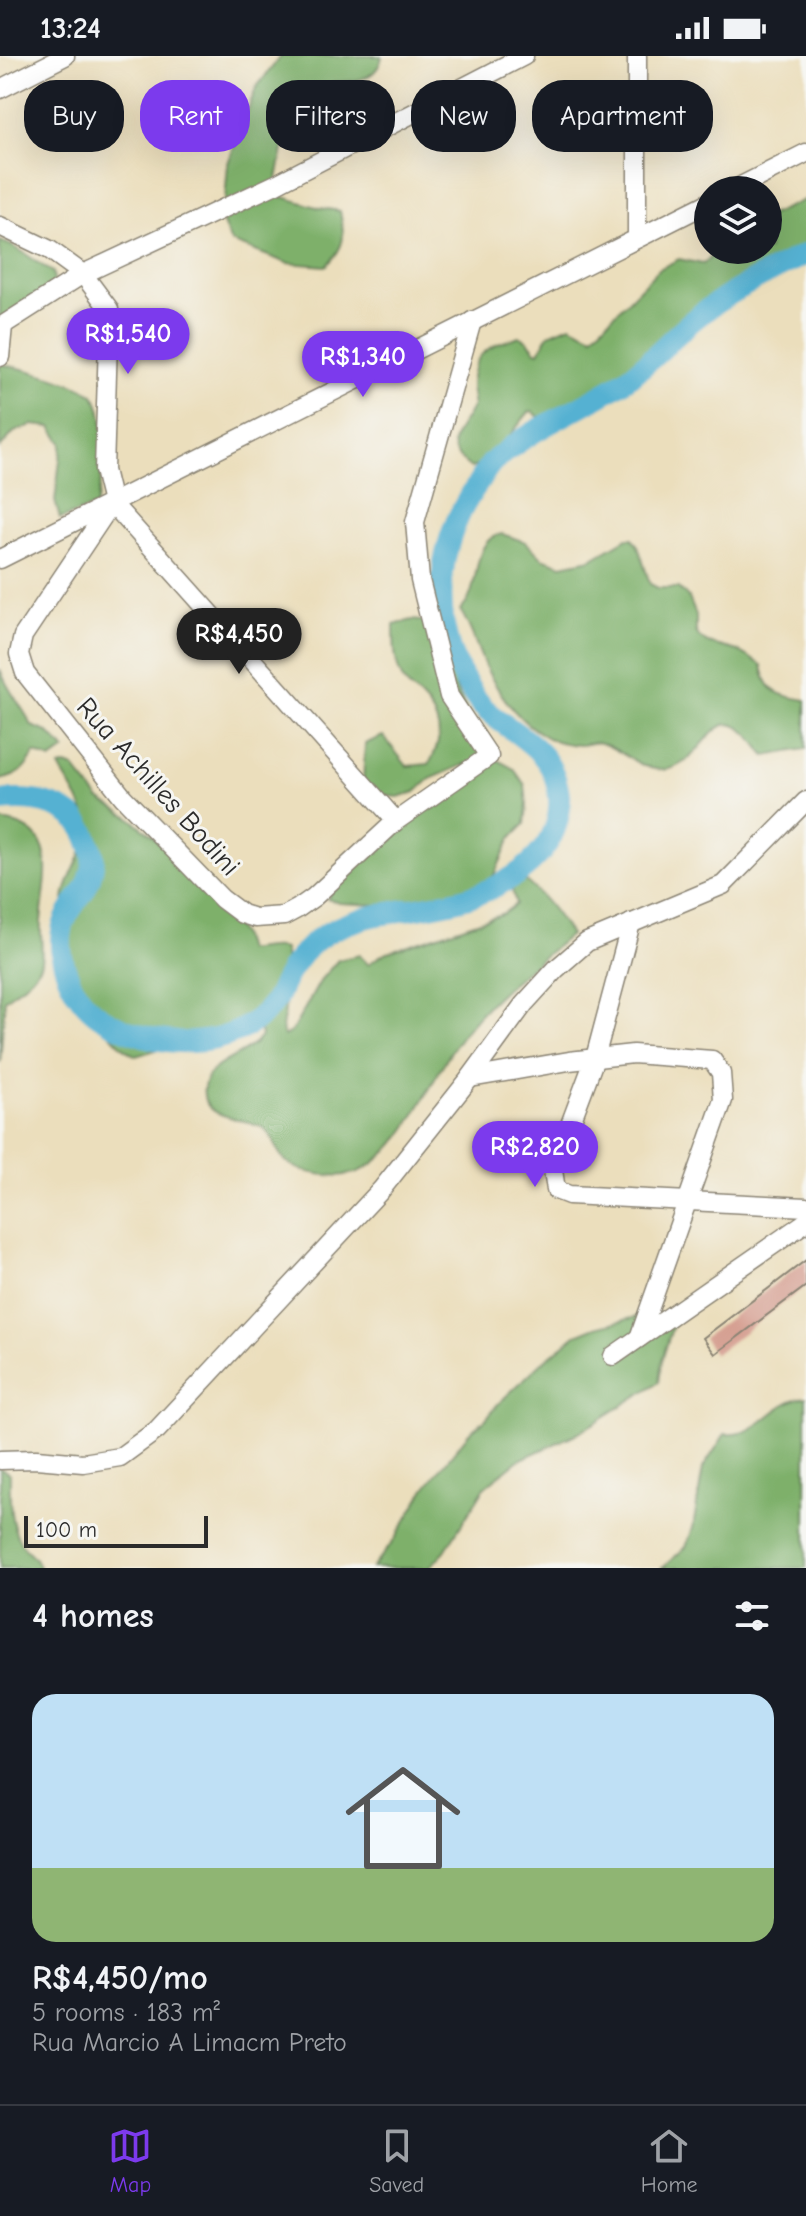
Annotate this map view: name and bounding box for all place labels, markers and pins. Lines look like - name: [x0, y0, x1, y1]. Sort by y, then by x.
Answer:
- pin: R$1,540: [54, 308, 202, 376]
- pin: R$1,340: [289, 331, 437, 399]
- pin: R$4,450: [165, 608, 313, 676]
- pin: R$2,820: [461, 1121, 609, 1189]

